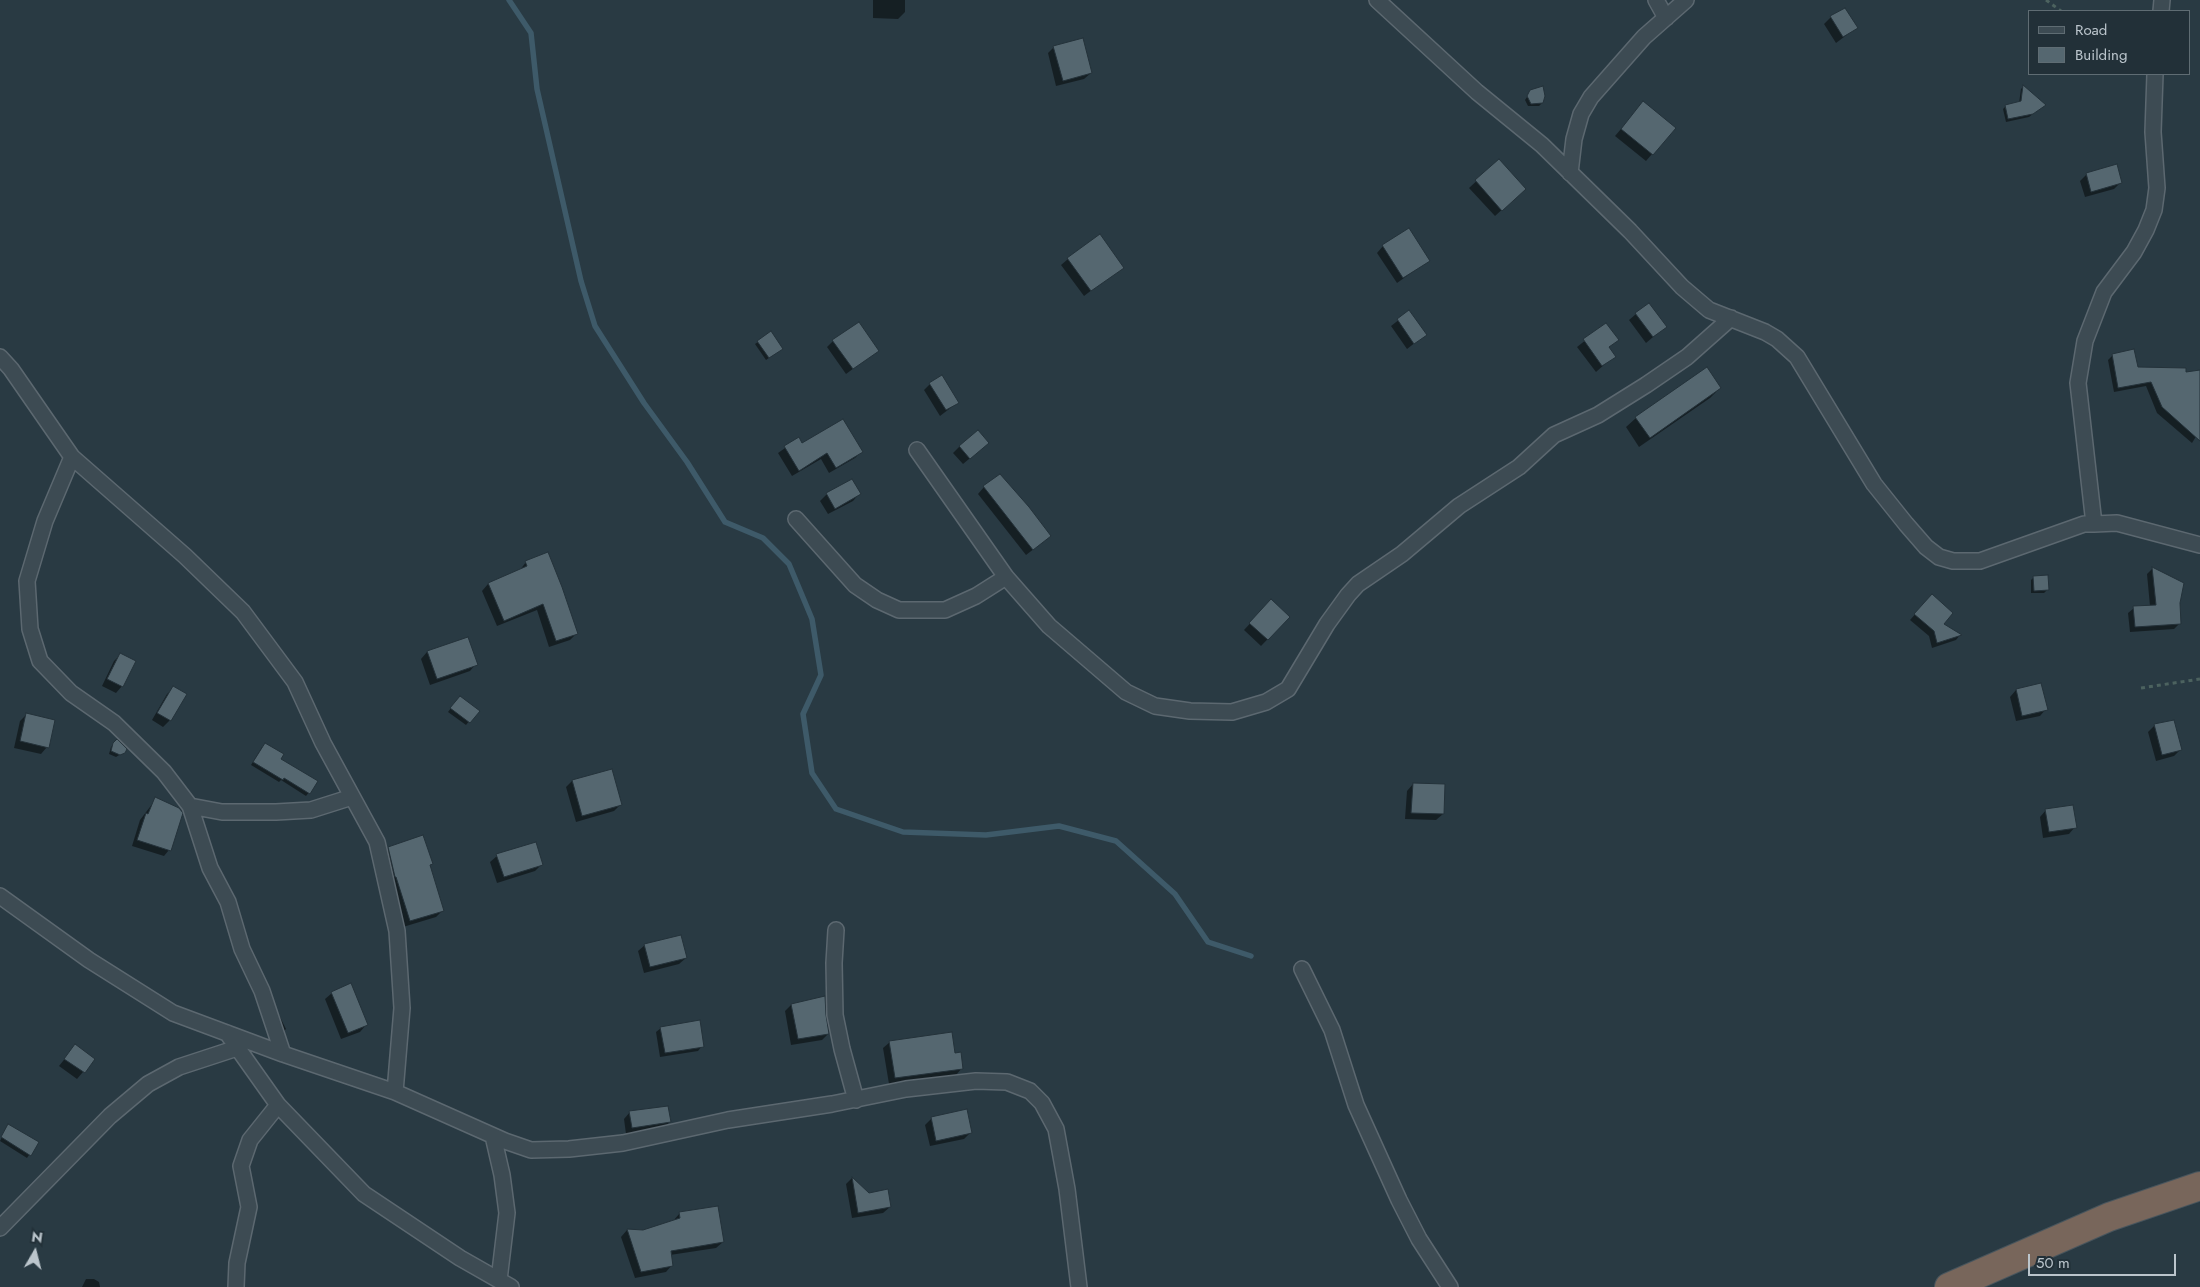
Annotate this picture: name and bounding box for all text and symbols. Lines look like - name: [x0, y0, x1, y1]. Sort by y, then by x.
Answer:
- legend: [2028, 10, 2190, 75]
- text: Road: [2075, 19, 2107, 41]
- text: Building: [2075, 44, 2127, 66]
- text: N: [30, 1226, 44, 1248]
- north arrow: [10, 1227, 60, 1277]
- scale bar: [2030, 1244, 2178, 1276]
- text: 50 m: [2036, 1252, 2070, 1274]

